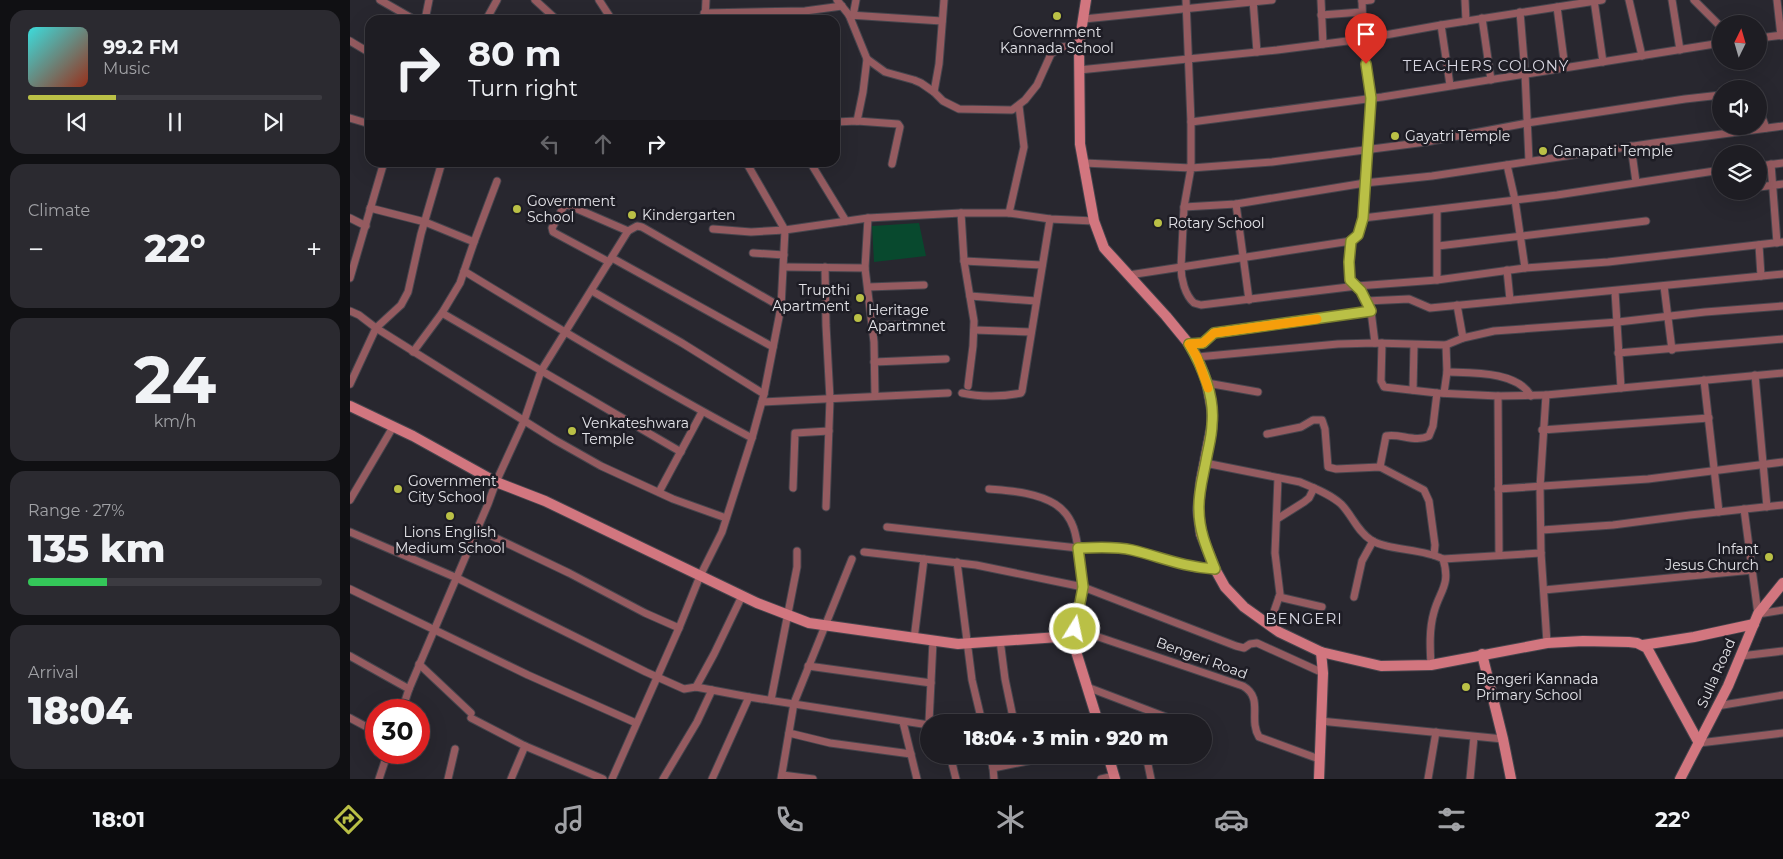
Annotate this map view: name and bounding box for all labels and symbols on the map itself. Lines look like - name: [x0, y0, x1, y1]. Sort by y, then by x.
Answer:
- marker: Government Kannada School: [1051, 10, 1063, 22]
- pin: [1345, 13, 1387, 64]
- north arrow: [1712, 15, 1768, 70]
- place label: Government Kannada School: [1000, 23, 1114, 57]
- district label: TEACHERS COLONY: [1403, 56, 1569, 75]
- place label: Gayatri Temple: [1405, 127, 1510, 145]
- marker: Gayatri Temple: [1389, 130, 1401, 142]
- place label: Ganapati Temple: [1553, 142, 1673, 160]
- marker: Ganapati Temple: [1537, 145, 1549, 157]
- place label: Government School: [527, 192, 616, 226]
- marker: Government School: [511, 203, 523, 215]
- place label: Kindergarten: [642, 206, 736, 224]
- marker: Kindergarten: [626, 209, 638, 221]
- place label: Rotary School: [1168, 214, 1265, 232]
- marker: Rotary School: [1152, 217, 1164, 229]
- place label: Trupthi Apartment: [772, 281, 850, 315]
- marker: Trupthi Apartment: [854, 292, 866, 304]
- place label: Heritage Apartmnet: [868, 301, 946, 335]
- marker: Heritage Apartmnet: [852, 312, 864, 324]
- place label: Venkateshwara Temple: [582, 414, 689, 448]
- marker: Venkateshwara Temple: [566, 425, 578, 437]
- place label: Government City School: [408, 472, 497, 506]
- marker: Government City School: [392, 483, 404, 495]
- marker: Lions English Medium School: [444, 510, 456, 522]
- place label: Lions English Medium School: [395, 523, 505, 557]
- place label: Infant Jesus Church: [1664, 540, 1759, 574]
- marker: Infant Jesus Church: [1763, 551, 1775, 563]
- position arrow: [1048, 602, 1100, 654]
- district label: BENGERI: [1265, 609, 1343, 628]
- street label: Bengeri Road: [1154, 633, 1250, 683]
- street label: Sulla Road: [1693, 635, 1739, 711]
- place label: Bengeri Kannada Primary School: [1476, 670, 1598, 704]
- marker: Bengeri Kannada Primary School: [1460, 681, 1472, 693]
- speed limit sign: 30: [365, 699, 430, 764]

